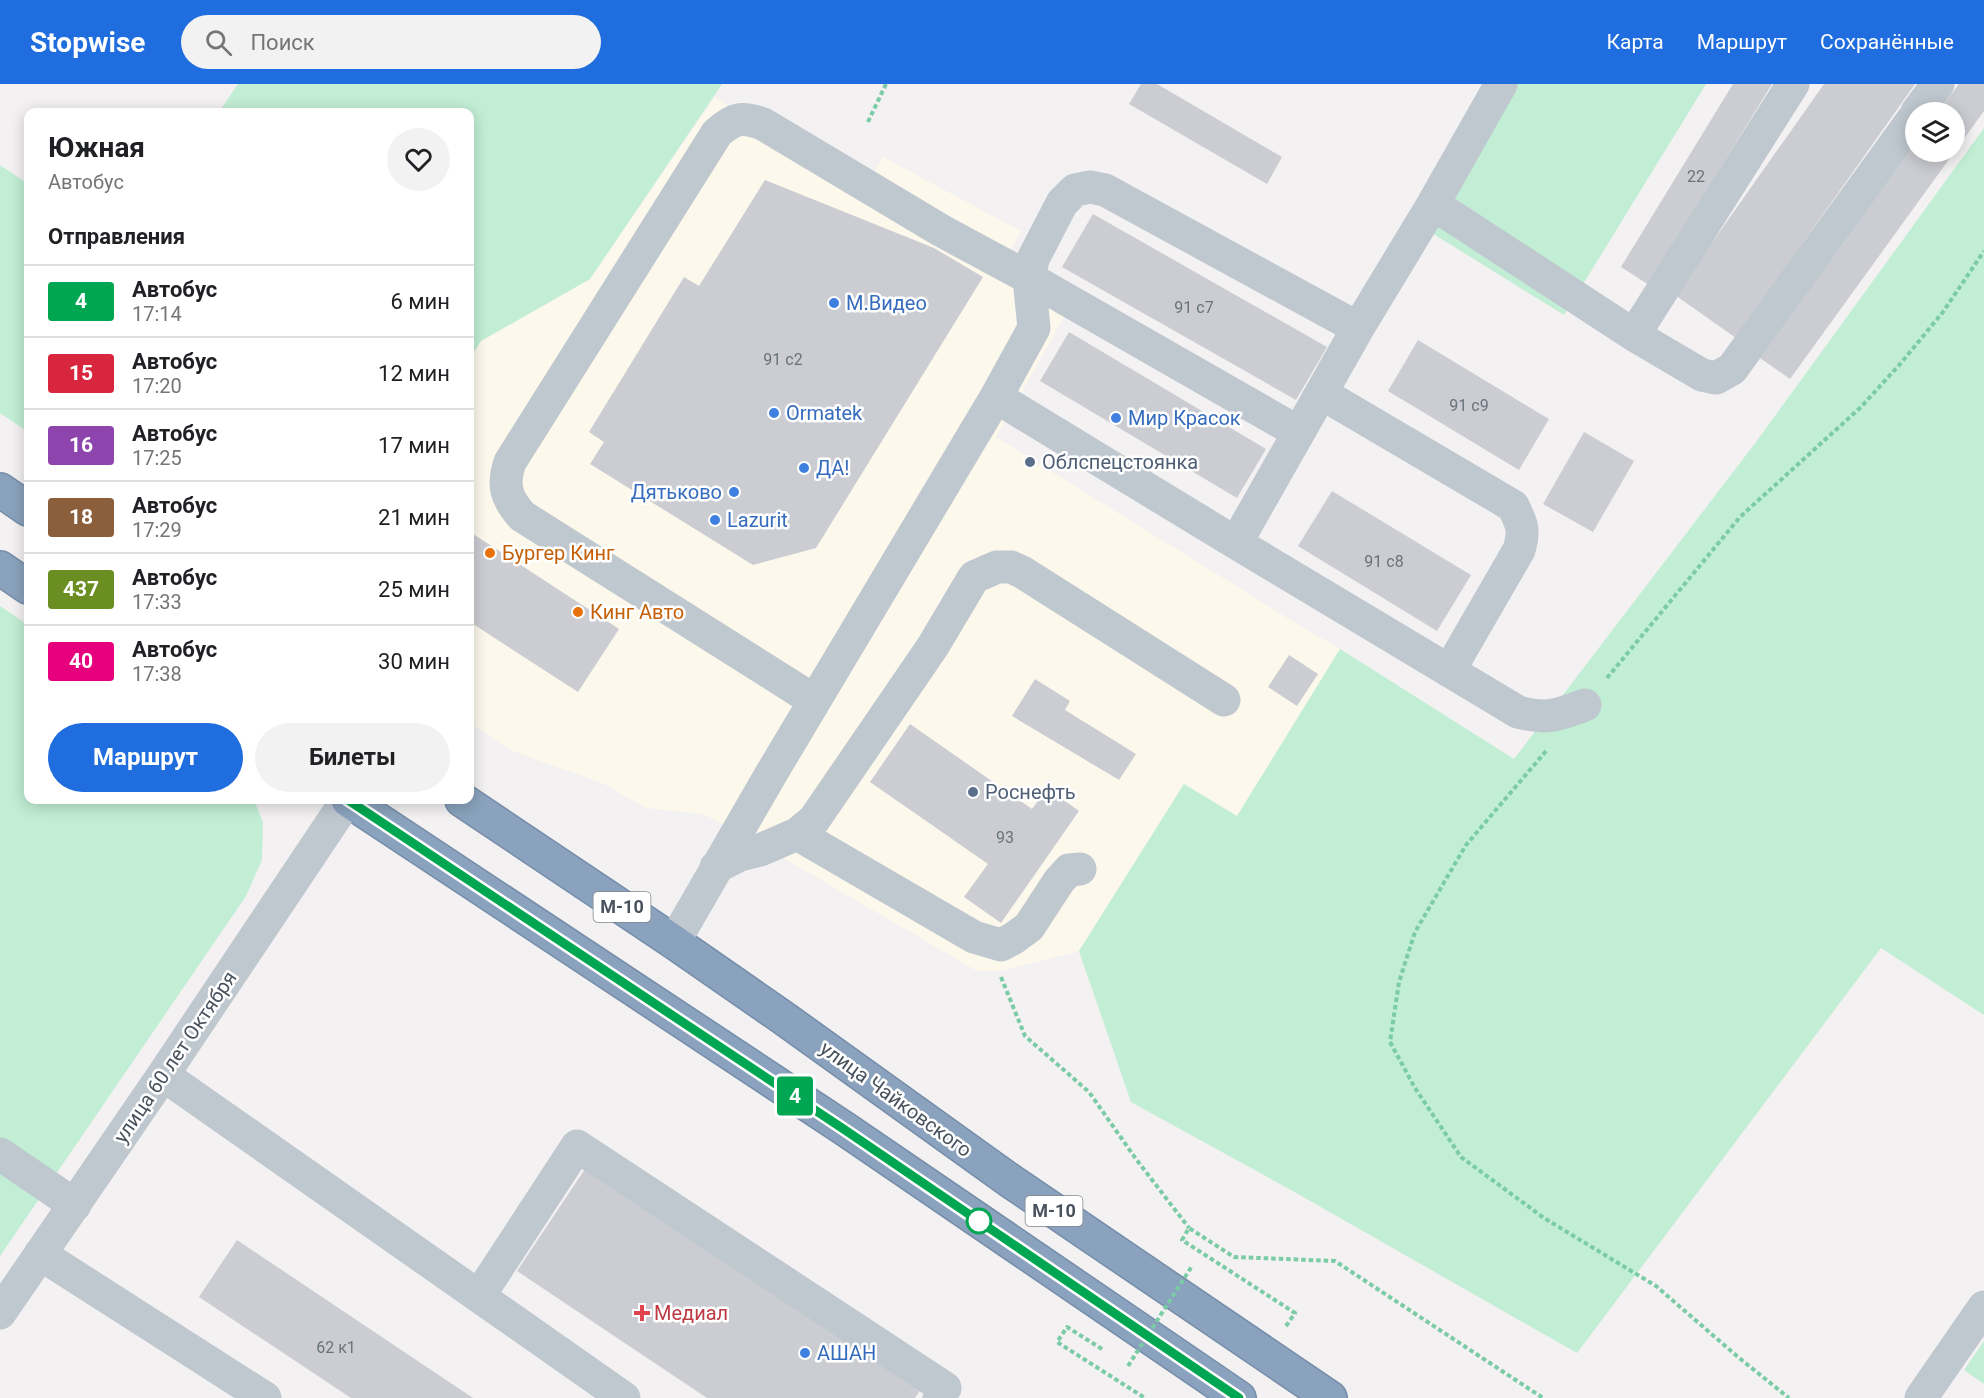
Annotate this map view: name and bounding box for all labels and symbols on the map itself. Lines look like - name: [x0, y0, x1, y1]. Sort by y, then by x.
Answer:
- house number: 22: [1687, 167, 1705, 186]
- place label: М.Видео: [846, 291, 927, 315]
- marker: М.Видео: [827, 296, 841, 310]
- house number: 91 с7: [1174, 298, 1214, 317]
- house number: 91 с2: [763, 350, 803, 369]
- house number: 91 с9: [1449, 396, 1489, 415]
- place label: Ormatek: [786, 401, 863, 425]
- marker: Ormatek: [767, 406, 781, 420]
- place label: Мир Красок: [1128, 406, 1241, 430]
- marker: Мир Красок: [1109, 411, 1123, 425]
- place label: Облспецстоянка: [1042, 450, 1198, 474]
- marker: Облспецстоянка: [1023, 455, 1037, 469]
- place label: ДА!: [816, 456, 849, 480]
- marker: ДА!: [797, 461, 811, 475]
- place label: Дятьково: [631, 480, 722, 504]
- marker: Дятьково: [727, 485, 741, 499]
- place label: Lazurit: [727, 508, 788, 532]
- marker: Lazurit: [708, 513, 722, 527]
- place label: Бургер Кинг: [502, 541, 615, 565]
- marker: Бургер Кинг: [483, 546, 497, 560]
- house number: 91 с8: [1364, 552, 1404, 571]
- place label: Кинг Авто: [590, 600, 684, 624]
- marker: Кинг Авто: [571, 605, 585, 619]
- place label: Роснефть: [985, 780, 1076, 804]
- marker: Роснефть: [966, 785, 980, 799]
- house number: 93: [996, 828, 1014, 847]
- road number: М-10: [594, 892, 650, 922]
- street label: улица 60 лет Октября: [109, 966, 241, 1148]
- street label: улица Чайковского: [816, 1036, 976, 1162]
- line badge: 4: [776, 1076, 814, 1116]
- road number: М-10: [1026, 1196, 1082, 1226]
- unlabelled marker: [966, 1208, 992, 1234]
- place label: Медиал: [654, 1301, 728, 1325]
- marker: Медиал: [635, 1306, 649, 1320]
- house number: 62 к1: [316, 1338, 356, 1357]
- place label: AШАН: [817, 1341, 876, 1365]
- marker: AШАН: [798, 1346, 812, 1360]

